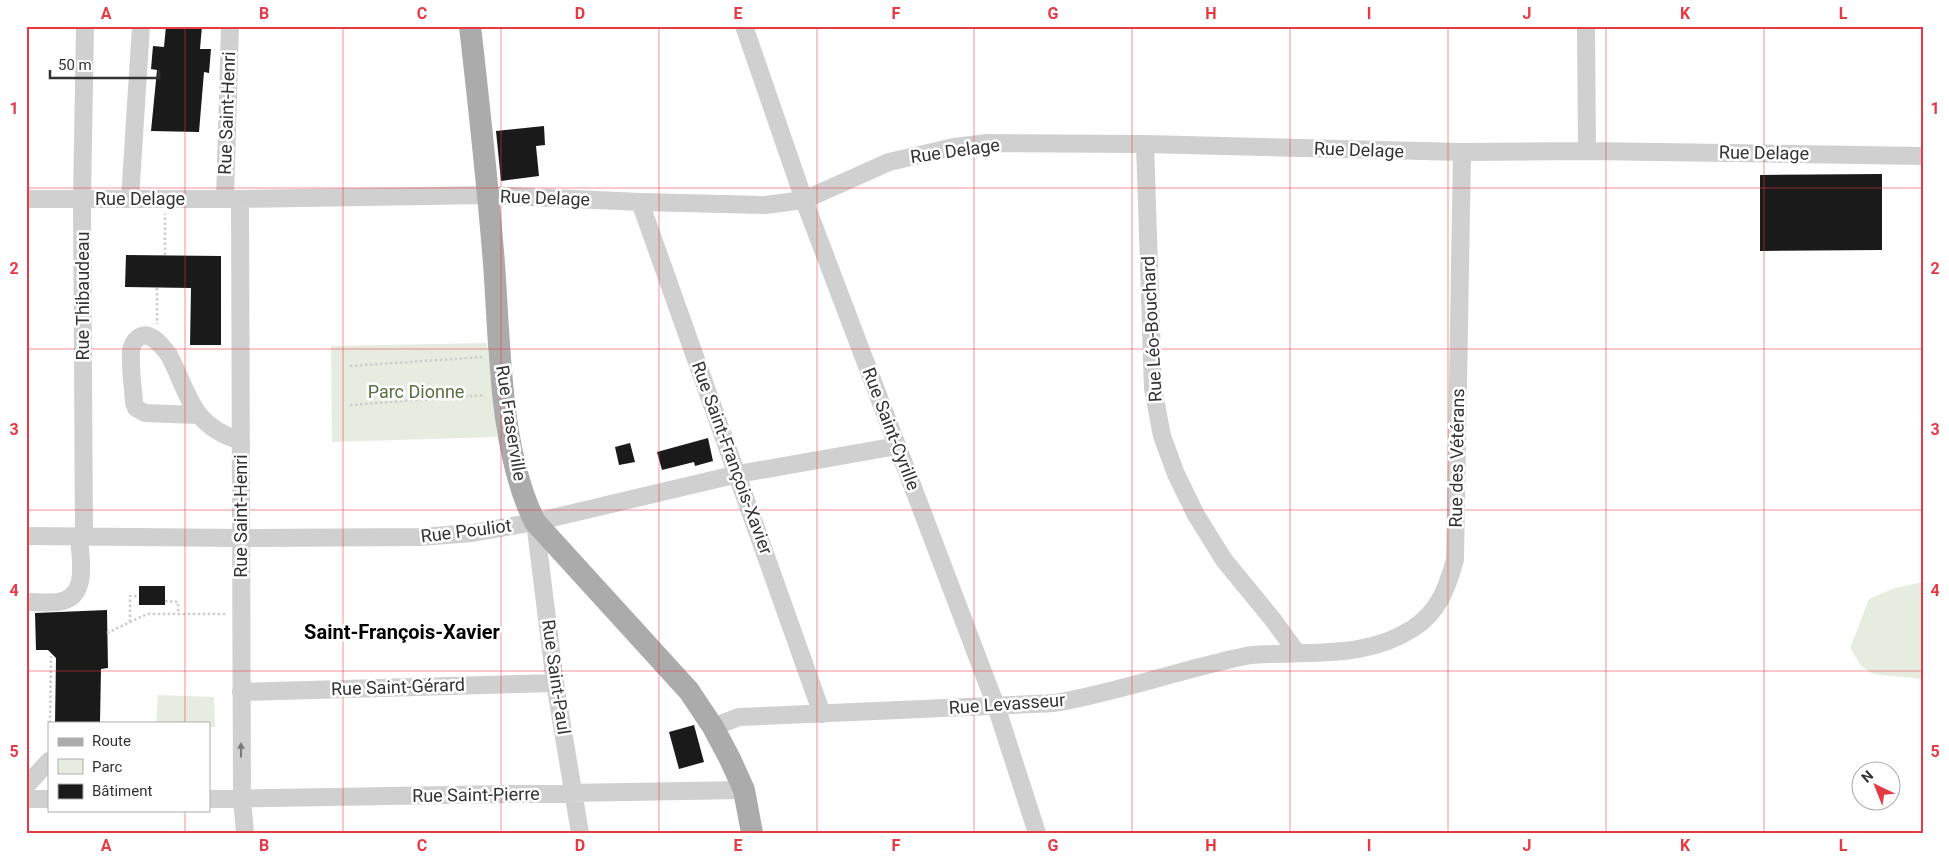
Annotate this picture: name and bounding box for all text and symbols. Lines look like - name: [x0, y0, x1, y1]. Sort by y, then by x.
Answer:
- text: A: [101, 4, 112, 23]
- text: B: [259, 4, 269, 23]
- text: C: [417, 4, 427, 23]
- text: D: [575, 4, 585, 23]
- text: E: [734, 4, 743, 23]
- text: F: [892, 4, 901, 23]
- text: G: [1048, 4, 1059, 23]
- text: H: [1205, 4, 1217, 23]
- text: I: [1367, 4, 1371, 23]
- text: J: [1523, 4, 1531, 23]
- text: K: [1680, 4, 1691, 23]
- text: L: [1839, 4, 1848, 23]
- scale bar: [50, 48, 159, 80]
- street label: Rue Saint-Henri: [214, 51, 239, 175]
- text: 50 m: [58, 56, 92, 74]
- text: 1: [9, 99, 19, 118]
- text: 1: [1930, 99, 1940, 118]
- street label: Rue Delage: [909, 134, 1001, 167]
- street label: Rue Delage: [1314, 137, 1404, 162]
- street label: Rue Delage: [1719, 141, 1809, 164]
- street label: Rue Delage: [500, 185, 590, 210]
- street label: Rue Delage: [95, 188, 185, 209]
- street label: Rue Thibaudeau: [72, 232, 93, 360]
- street label: Rue Léo-Bouchard: [1137, 256, 1166, 403]
- text: 2: [9, 259, 19, 278]
- text: 2: [1930, 259, 1940, 278]
- street label: Rue Saint-François-Xavier: [688, 358, 777, 557]
- street label: Rue Fraserville: [492, 364, 531, 482]
- street label: Rue Saint-Cyrille: [858, 365, 925, 493]
- park label: Parc Dionne: [368, 381, 464, 402]
- street label: Rue des Vétérans: [1445, 388, 1468, 528]
- text: 3: [9, 420, 19, 439]
- text: 3: [1930, 420, 1940, 439]
- street label: Rue Saint-Henri: [230, 454, 251, 578]
- street label: Rue Pouliot: [419, 515, 513, 546]
- text: 4: [9, 581, 19, 600]
- text: 4: [1930, 581, 1940, 600]
- street label: Rue Saint-Paul: [538, 618, 575, 736]
- district label: Saint-François-Xavier: [304, 620, 501, 644]
- street label: Rue Saint-Gérard: [331, 674, 465, 699]
- street label: Rue Levasseur: [948, 689, 1066, 718]
- legend: [48, 722, 210, 812]
- text: Route: [92, 732, 131, 750]
- text: 5: [9, 742, 19, 761]
- one-way arrow: [237, 742, 245, 758]
- text: 5: [1930, 742, 1940, 761]
- text: Parc: [92, 758, 122, 776]
- north arrow: [1852, 762, 1902, 812]
- text: N: [1858, 767, 1876, 786]
- text: Bâtiment: [92, 782, 152, 800]
- street label: Rue Saint-Pierre: [412, 783, 540, 806]
- text: A: [101, 836, 112, 855]
- text: B: [259, 836, 269, 855]
- text: C: [417, 836, 427, 855]
- text: D: [575, 836, 585, 855]
- text: E: [734, 836, 743, 855]
- text: F: [892, 836, 901, 855]
- text: G: [1048, 836, 1059, 855]
- text: H: [1205, 836, 1217, 855]
- text: I: [1367, 836, 1371, 855]
- text: J: [1523, 836, 1531, 855]
- text: K: [1680, 836, 1691, 855]
- text: L: [1839, 836, 1848, 855]

